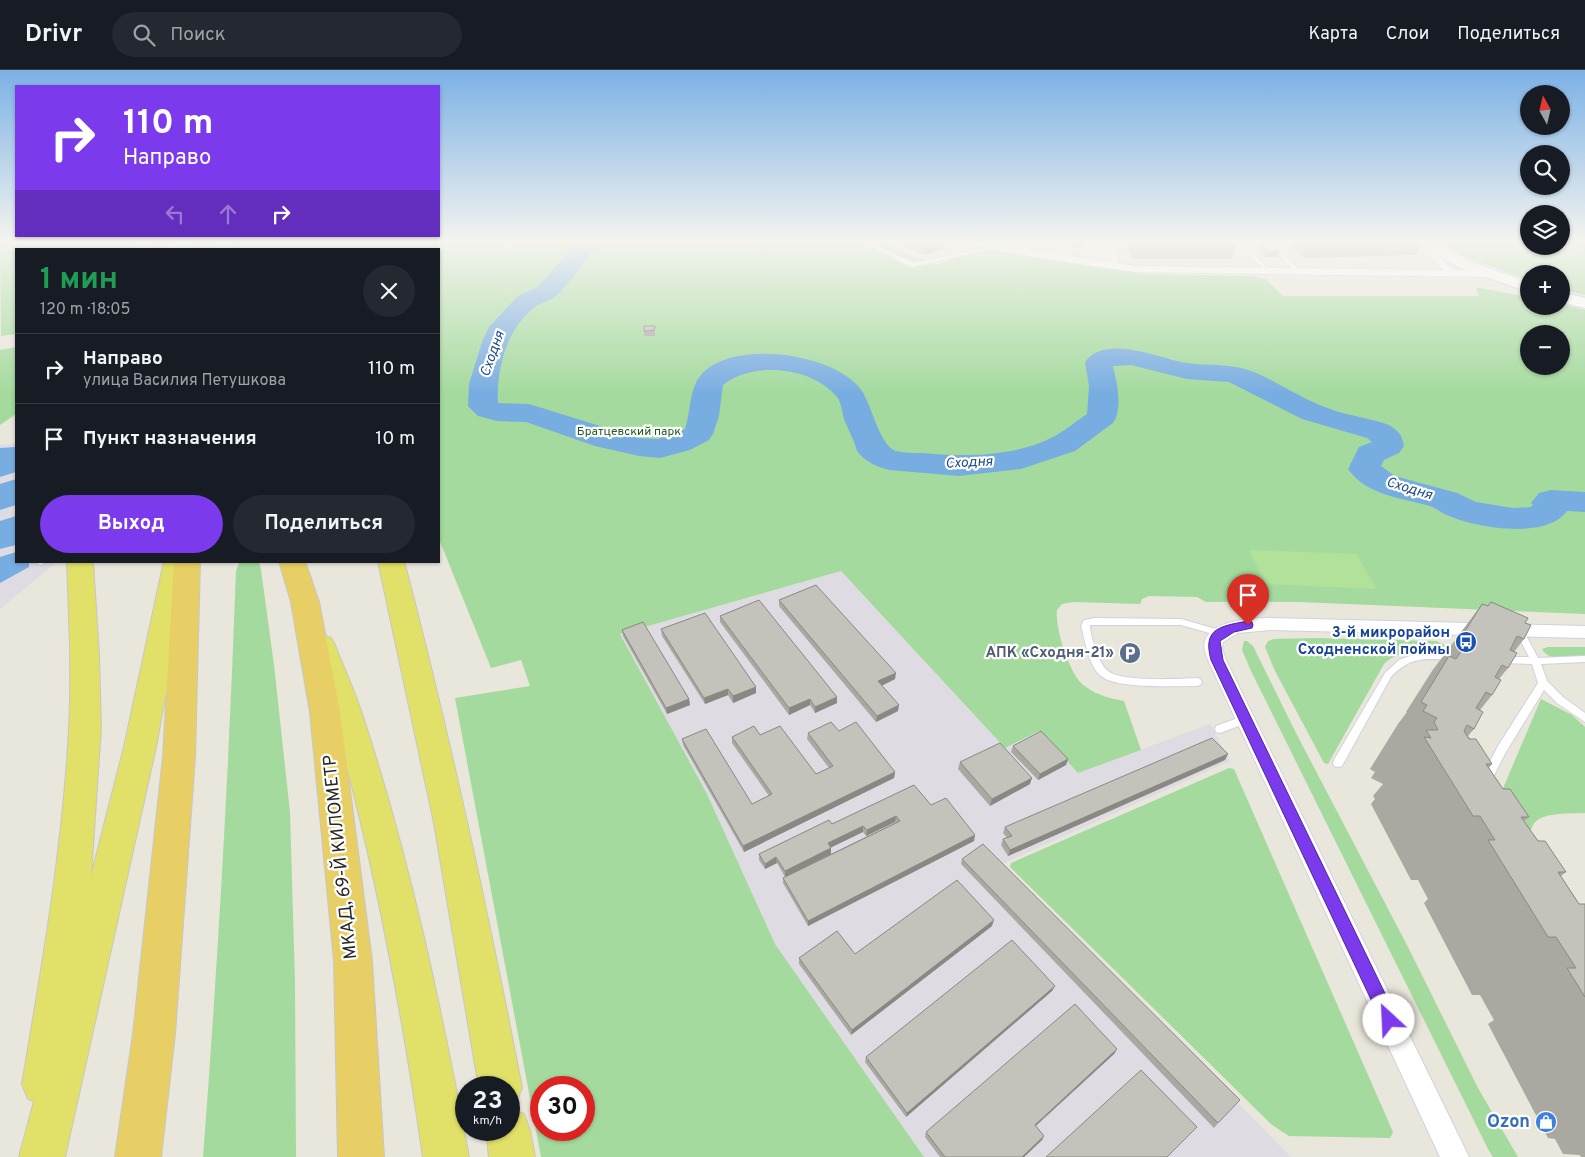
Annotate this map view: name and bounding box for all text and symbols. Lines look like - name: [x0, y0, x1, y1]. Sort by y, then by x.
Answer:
- search box: [112, 12, 462, 57]
- text: Drivr: [25, 20, 82, 50]
- icon: search: [130, 21, 158, 49]
- text: Поиск: [170, 23, 226, 47]
- text: Карта: [1308, 23, 1358, 46]
- text: Слои: [1386, 23, 1429, 46]
- text: Поделиться: [1457, 23, 1560, 46]
- north arrow: [1520, 85, 1570, 135]
- map controls: [1520, 85, 1570, 375]
- text: 110 m: [123, 102, 213, 146]
- icon: right: [40, 105, 105, 170]
- text: Направо: [123, 145, 211, 172]
- button: search: [1520, 145, 1570, 195]
- icon: left: [161, 200, 189, 228]
- icon: ahead: [214, 200, 242, 228]
- icon: right: [267, 200, 295, 228]
- button: layers: [1520, 205, 1570, 255]
- text: 1 мин: [40, 262, 118, 299]
- button: close: [363, 265, 415, 317]
- button: +: [1520, 265, 1570, 315]
- text: 120 m · 18:05: [40, 300, 130, 320]
- button: −: [1520, 325, 1570, 375]
- water label: Сходня: [477, 328, 509, 379]
- text: Направо: [83, 347, 163, 371]
- icon: right: [40, 355, 68, 383]
- text: 110 m: [368, 357, 415, 381]
- text: улица Василия Петушкова: [83, 371, 286, 391]
- park label: Братцевский парк: [577, 424, 681, 440]
- icon: arrive: [40, 425, 68, 453]
- text: Пункт назначения: [83, 427, 257, 451]
- text: 10 m: [375, 427, 415, 451]
- water label: Сходня: [945, 453, 994, 473]
- water label: Сходня: [1384, 474, 1435, 504]
- button: Выход: [40, 495, 223, 553]
- button: Поделиться: [233, 495, 415, 553]
- pin: [1227, 574, 1269, 625]
- icon: arrive: [1234, 581, 1262, 609]
- place label: 3-й микрорайон Сходненской поймы: [1298, 624, 1450, 660]
- bus stop icon: 3-й микрорайон Сходненской поймы: [1454, 630, 1478, 654]
- parking icon: АПК «Сходня-21»: [1118, 641, 1142, 665]
- place label: АПК «Сходня-21»: [985, 644, 1114, 663]
- street label: МКАД, 69-Й КИЛОМЕТР: [317, 753, 363, 961]
- position arrow: [1362, 993, 1414, 1045]
- speed limit sign: 30: [530, 1076, 595, 1141]
- text: 23: [472, 1086, 503, 1118]
- shop icon: Ozon: [1534, 1110, 1558, 1134]
- place label: Ozon: [1487, 1111, 1530, 1134]
- text: km/h: [473, 1113, 502, 1129]

